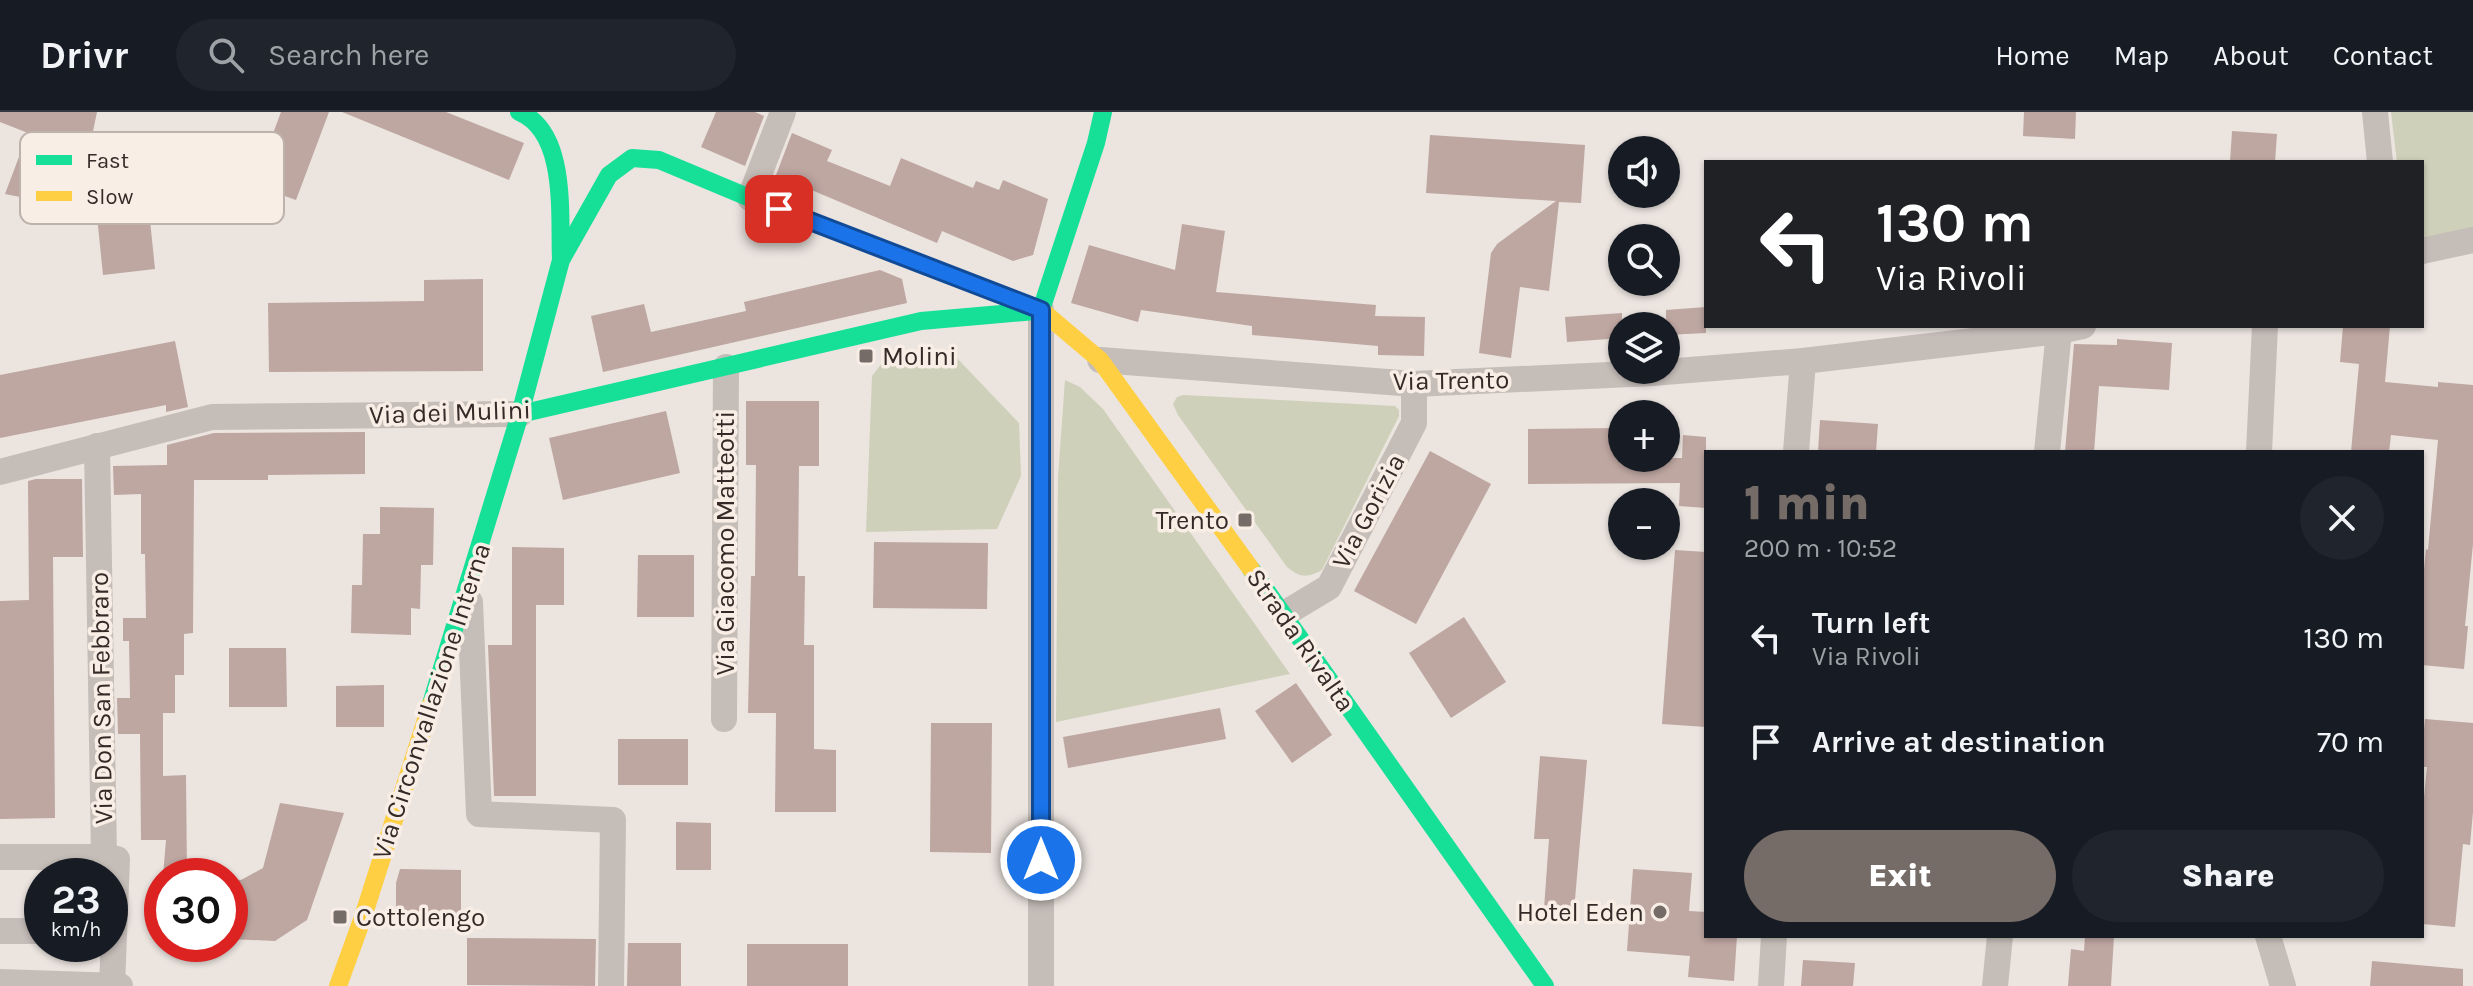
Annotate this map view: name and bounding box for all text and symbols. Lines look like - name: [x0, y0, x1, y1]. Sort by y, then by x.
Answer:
- search box: [176, 19, 736, 91]
- text: Drivr: [40, 33, 128, 78]
- icon: search: [204, 33, 248, 77]
- text: Search here: [268, 37, 429, 73]
- text: Home: [1995, 39, 2070, 72]
- text: Map: [2114, 39, 2169, 72]
- text: About: [2213, 39, 2289, 72]
- text: Contact: [2333, 39, 2433, 72]
- legend: [20, 132, 284, 224]
- map controls: [1608, 136, 1680, 560]
- button: sound: [1608, 136, 1680, 208]
- text: Fast: [86, 148, 129, 174]
- pin: [745, 175, 813, 243]
- text: Slow: [86, 184, 133, 210]
- icon: arrive: [757, 187, 801, 231]
- text: 130 m: [1876, 190, 2034, 255]
- icon: left: [1744, 192, 1848, 296]
- button: search: [1608, 224, 1680, 296]
- text: Via Rivoli: [1876, 257, 2027, 299]
- button: layers: [1608, 312, 1680, 384]
- place label: Molini: [882, 341, 957, 372]
- marker: Molini: [857, 347, 875, 365]
- street label: Via Trento: [1393, 364, 1509, 397]
- street label: Via dei Mulini: [369, 394, 531, 431]
- button: +: [1608, 400, 1680, 472]
- street label: Via Giacomo Matteotti: [710, 411, 741, 675]
- street label: Via Gorizia: [1325, 449, 1412, 574]
- text: 1 min: [1744, 475, 1870, 531]
- button: close: [2300, 476, 2384, 560]
- button: −: [1608, 488, 1680, 560]
- place label: Trento: [1155, 505, 1229, 536]
- marker: Trento: [1236, 511, 1254, 529]
- text: 200 m · 10:52: [1744, 533, 1897, 564]
- street label: Via Circonvallazione Interna: [366, 539, 497, 863]
- street label: Strada Rivalta: [1240, 563, 1361, 718]
- street label: Via Don San Febbraro: [84, 572, 119, 824]
- text: Turn left: [1812, 605, 1930, 641]
- icon: left: [1744, 616, 1788, 660]
- text: 130 m: [2303, 620, 2384, 656]
- text: Via Rivoli: [1812, 641, 1921, 672]
- icon: arrive: [1744, 720, 1788, 764]
- text: Arrive at destination: [1812, 724, 2106, 760]
- text: 70 m: [2317, 724, 2384, 760]
- position arrow: [999, 818, 1083, 902]
- button: Exit: [1744, 830, 2056, 922]
- button: Share: [2072, 830, 2384, 922]
- speed limit sign: 30: [144, 858, 248, 962]
- text: 23: [51, 876, 101, 923]
- place label: Hotel Eden: [1517, 897, 1644, 928]
- place label: Cottolengo: [356, 902, 485, 933]
- marker: Hotel Eden: [1651, 903, 1669, 921]
- marker: Cottolengo: [331, 908, 349, 926]
- text: km/h: [51, 918, 101, 941]

